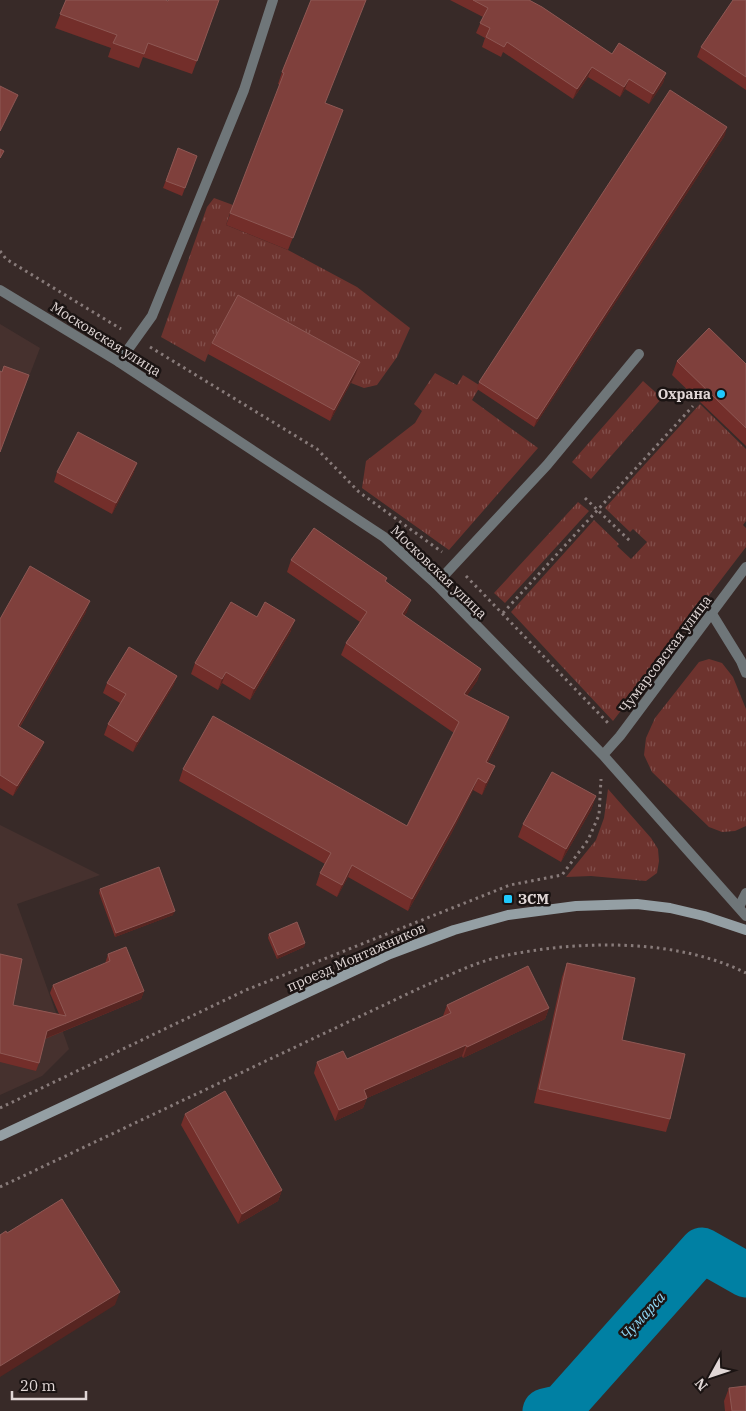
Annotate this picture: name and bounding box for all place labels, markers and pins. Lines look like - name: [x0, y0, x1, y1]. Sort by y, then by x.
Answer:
- place label: Охрана: [658, 385, 711, 403]
- marker: Охрана: [715, 388, 727, 400]
- place label: ЗСМ: [518, 890, 549, 908]
- marker: ЗСМ: [502, 893, 514, 905]

